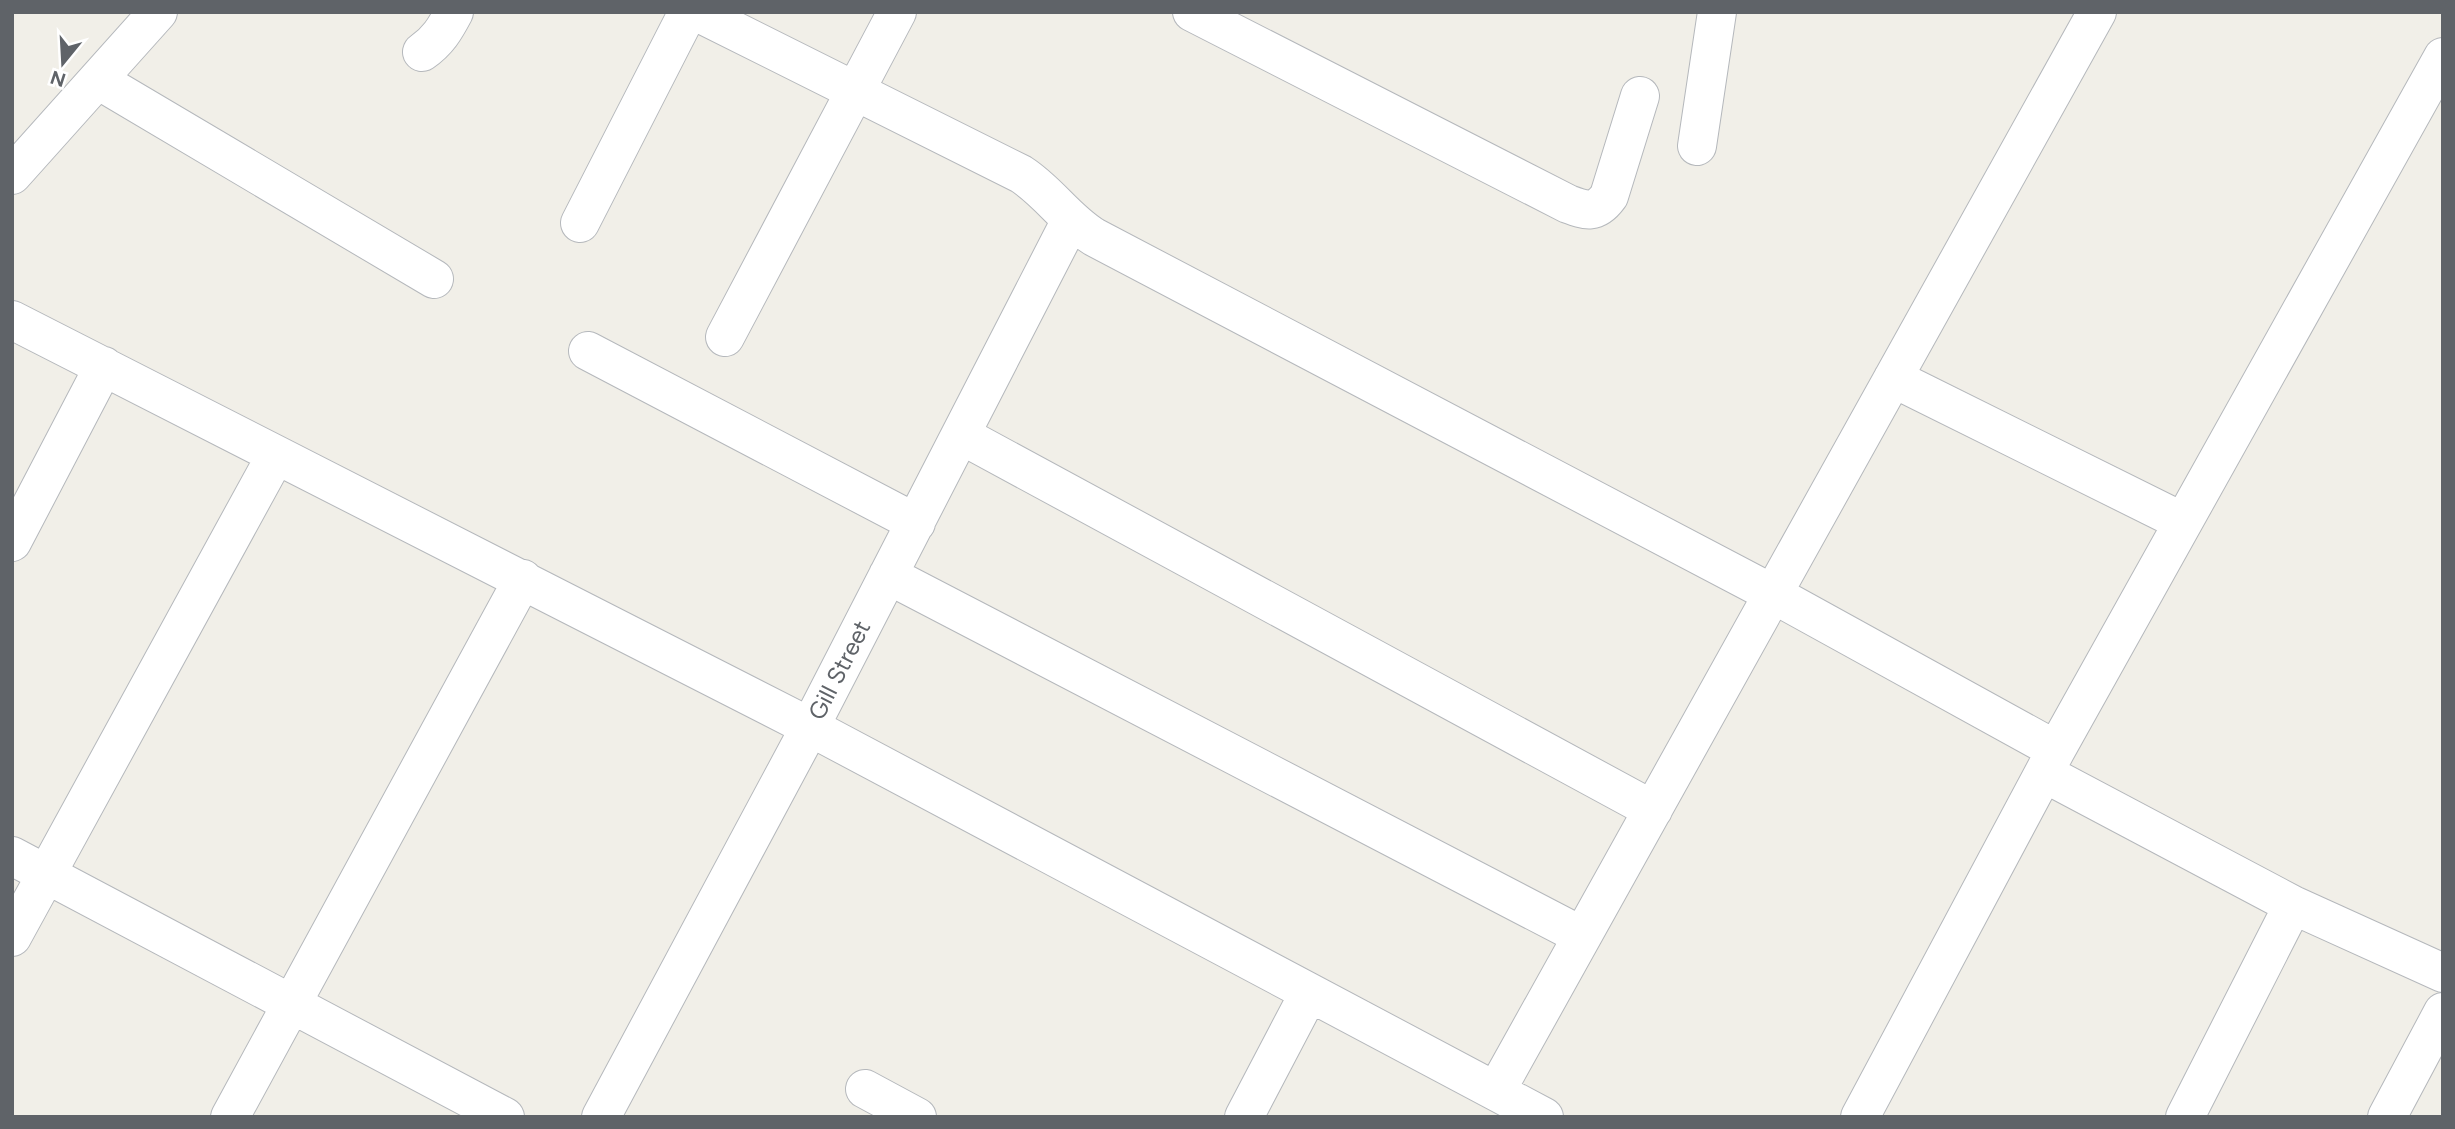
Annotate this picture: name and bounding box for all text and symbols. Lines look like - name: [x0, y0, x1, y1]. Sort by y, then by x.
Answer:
- north arrow: [28, 28, 98, 98]
- text: N: [47, 65, 68, 92]
- street label: Gill Street: [802, 616, 876, 724]

